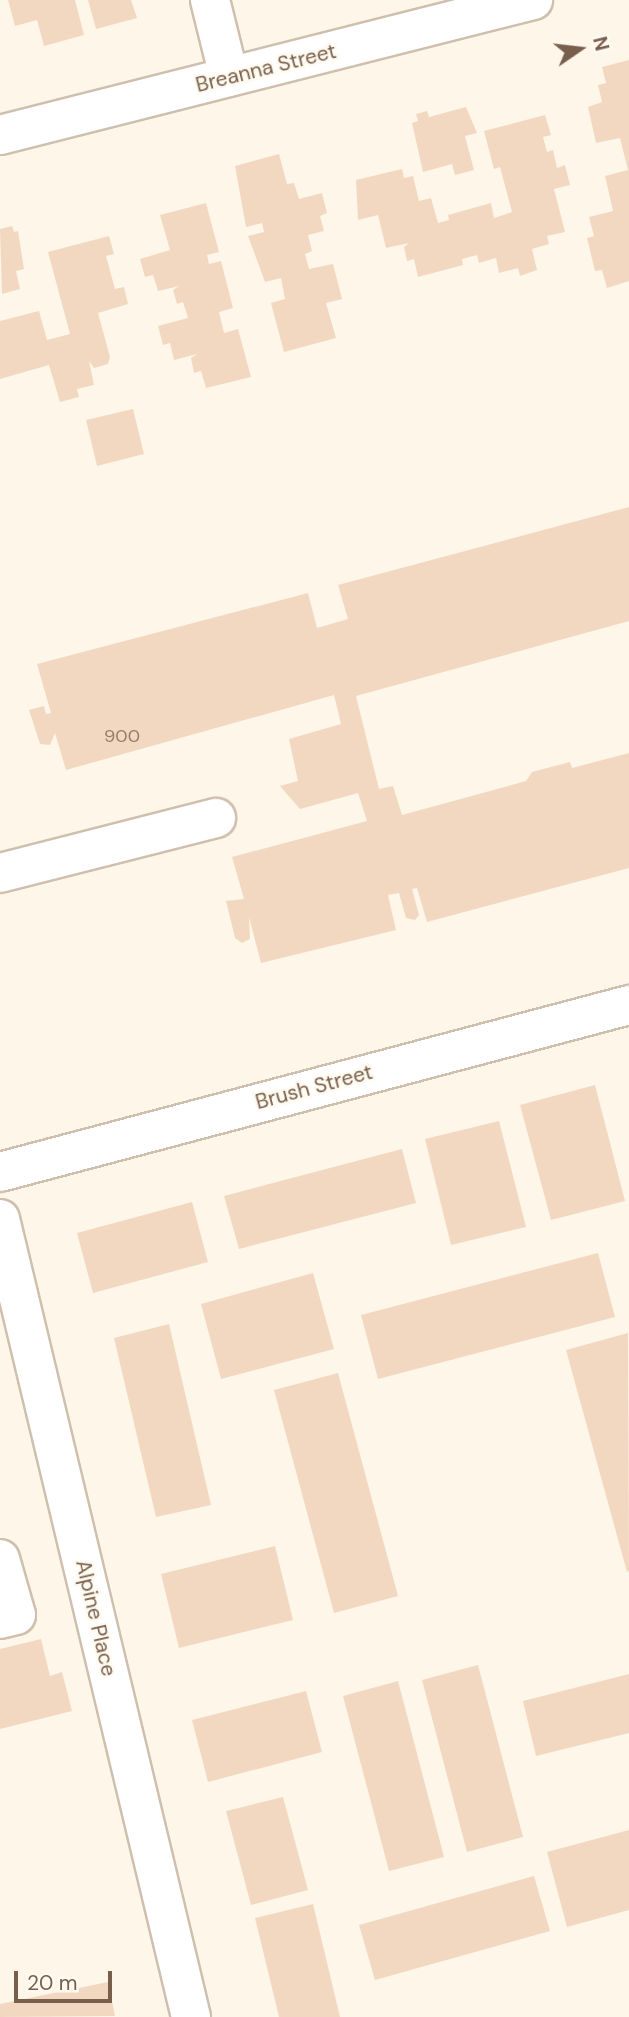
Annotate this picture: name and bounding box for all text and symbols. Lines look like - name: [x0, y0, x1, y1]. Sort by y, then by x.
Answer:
- north arrow: [545, 14, 615, 84]
- text: N: [587, 34, 615, 54]
- street label: Breanna Street: [193, 38, 339, 98]
- house number: 900: [104, 725, 140, 747]
- street label: Brush Street: [253, 1059, 375, 1115]
- street label: Alpine Place: [70, 1557, 122, 1679]
- scale bar: [18, 1958, 116, 2002]
- text: 20 m: [27, 1969, 78, 1997]

